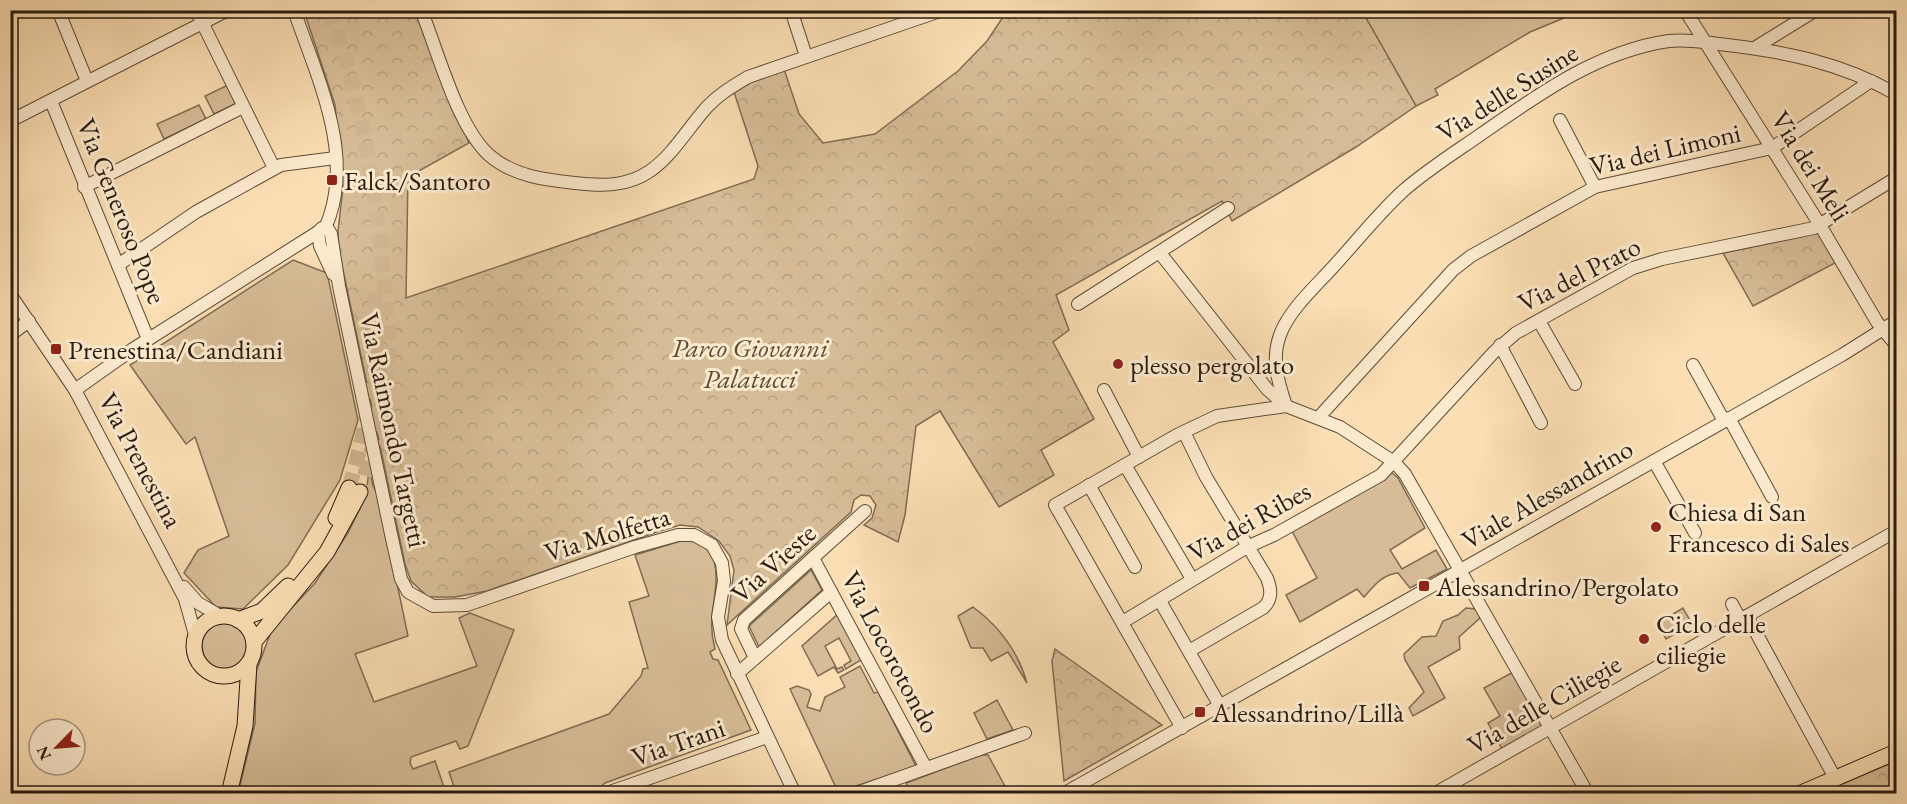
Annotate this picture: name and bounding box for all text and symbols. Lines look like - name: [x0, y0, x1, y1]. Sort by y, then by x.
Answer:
- street label: Via delle Susine: [1430, 35, 1584, 149]
- street label: Via dei Meli: [1763, 104, 1859, 228]
- street label: Via Generoso Pope: [69, 113, 175, 309]
- street label: Via dei Limoni: [1586, 115, 1744, 183]
- place label: Falck/Santoro: [344, 163, 491, 198]
- marker: Falck/Santoro: [325, 173, 339, 187]
- street label: Via del Prato: [1512, 228, 1646, 320]
- street label: Via Raimondo Targetti: [352, 309, 436, 551]
- park label: Parco Giovanni Palatucci: [672, 330, 829, 396]
- place label: Prenestina/Candiani: [68, 332, 283, 367]
- marker: Prenestina/Candiani: [49, 342, 63, 356]
- place label: plesso pergolato: [1130, 347, 1294, 382]
- marker: plesso pergolato: [1111, 357, 1125, 371]
- street label: Via Prenestina: [91, 386, 191, 534]
- street label: Viale Alessandrino: [1455, 431, 1639, 557]
- street label: Via dei Ribes: [1181, 473, 1317, 569]
- place label: Chiesa di San Francesco di Sales: [1668, 494, 1850, 560]
- street label: Via Molfetta: [540, 498, 674, 570]
- street label: Via Vieste: [723, 516, 823, 610]
- marker: Chiesa di San Francesco di Sales: [1649, 520, 1663, 534]
- street label: Via Locorotondo: [834, 565, 948, 739]
- place label: Alessandrino/Pergolato: [1435, 569, 1679, 604]
- marker: Alessandrino/Pergolato: [1417, 579, 1431, 593]
- place label: Ciclo delle ciliegie: [1656, 606, 1766, 672]
- marker: Ciclo delle ciliegie: [1637, 632, 1651, 646]
- street label: Via delle Ciliegie: [1461, 646, 1627, 762]
- place label: Alessandrino/Lillà: [1211, 695, 1404, 730]
- marker: Alessandrino/Lillà: [1193, 705, 1207, 719]
- street label: Via Trani: [627, 710, 730, 774]
- north arrow: [27, 717, 87, 777]
- text: N: [32, 743, 56, 763]

